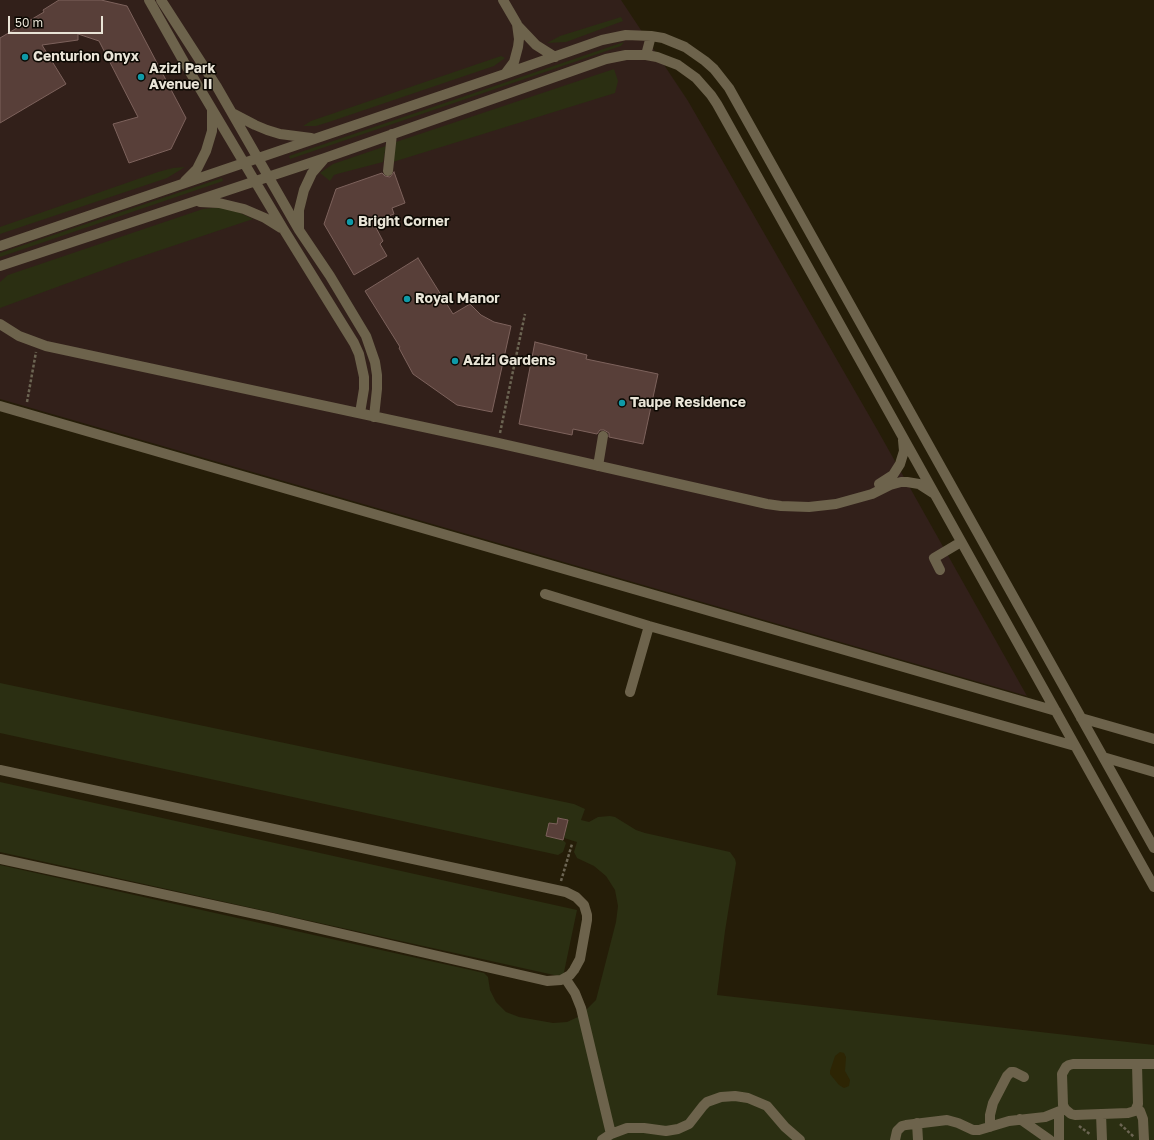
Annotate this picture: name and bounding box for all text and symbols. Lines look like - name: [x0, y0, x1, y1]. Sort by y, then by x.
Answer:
- scale bar: [10, 8, 105, 34]
- text: 50 m: [15, 15, 43, 30]
- place label: Centurion Onyx: [33, 49, 139, 65]
- marker: Centurion Onyx: [20, 52, 30, 62]
- place label: Azizi Park Avenue II: [149, 61, 216, 94]
- marker: Azizi Park Avenue II: [136, 72, 146, 82]
- place label: Bright Corner: [358, 214, 449, 230]
- marker: Bright Corner: [345, 217, 355, 227]
- place label: Royal Manor: [415, 291, 500, 307]
- marker: Royal Manor: [402, 294, 412, 304]
- place label: Azizi Gardens: [463, 353, 556, 369]
- marker: Azizi Gardens: [450, 356, 460, 366]
- place label: Taupe Residence: [630, 395, 746, 411]
- marker: Taupe Residence: [617, 398, 627, 408]

